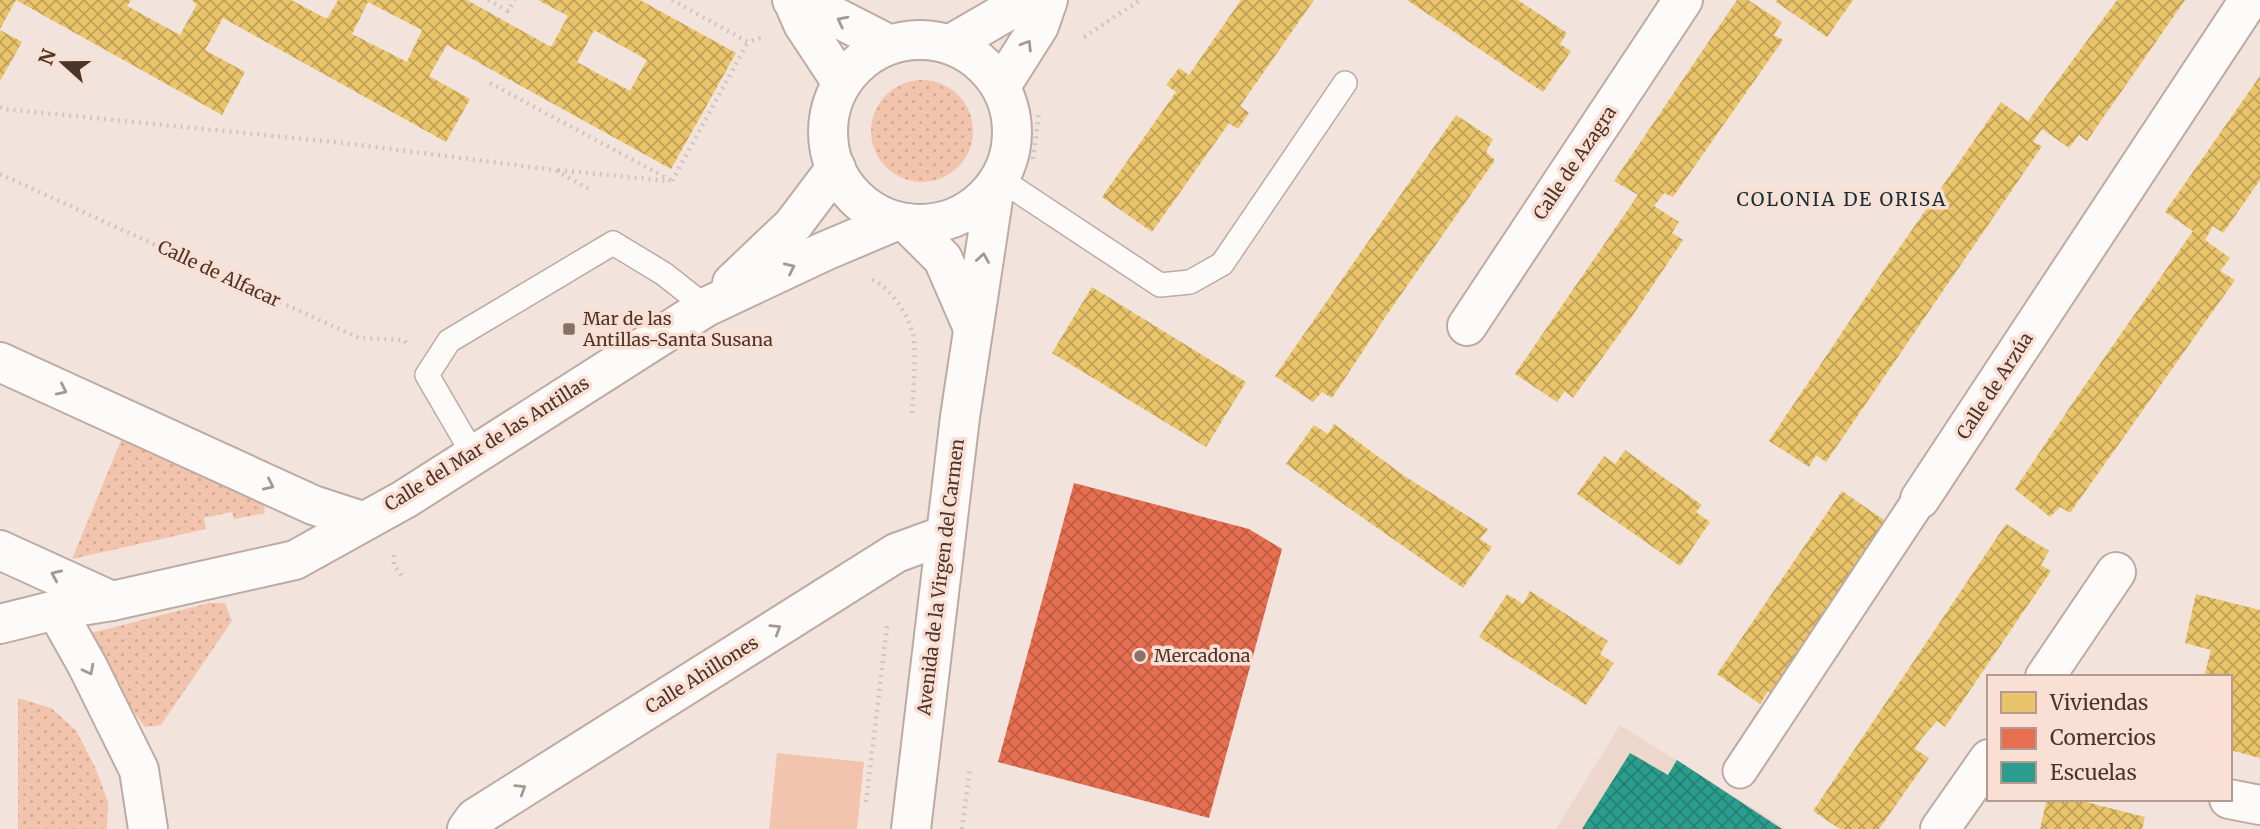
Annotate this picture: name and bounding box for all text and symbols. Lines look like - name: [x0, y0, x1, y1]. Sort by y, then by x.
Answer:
- one-way arrow: [837, 15, 849, 29]
- north arrow: [28, 28, 98, 98]
- one-way arrow: [1018, 39, 1031, 52]
- text: N: [33, 46, 61, 68]
- street label: Calle de Azagra: [1528, 101, 1621, 224]
- district label: COLONIA DE ORISA: [1737, 187, 1947, 211]
- street label: Calle de Alfacar: [154, 235, 284, 312]
- one-way arrow: [975, 252, 990, 264]
- one-way arrow: [783, 262, 795, 276]
- place label: Mar de las Antillas-Santa Susana: [582, 307, 773, 351]
- marker: Mar de las Antillas-Santa Susana: [561, 321, 577, 337]
- street label: Calle de Arzúa: [1951, 328, 2038, 443]
- street label: Calle del Mar de las Antillas: [380, 371, 593, 516]
- one-way arrow: [55, 382, 67, 396]
- street label: Avenida de la Virgen del Carmen: [912, 437, 969, 718]
- one-way arrow: [262, 477, 274, 491]
- one-way arrow: [51, 569, 63, 583]
- one-way arrow: [768, 624, 781, 637]
- street label: Calle Ahillones: [641, 631, 763, 718]
- place label: Mercadona: [1154, 644, 1251, 667]
- marker: Mercadona: [1132, 648, 1148, 664]
- one-way arrow: [80, 662, 94, 675]
- legend: [1987, 675, 2232, 801]
- text: Viviendas: [2049, 689, 2148, 716]
- text: Comercios: [2050, 724, 2156, 751]
- text: Escuelas: [2050, 759, 2137, 786]
- one-way arrow: [513, 784, 526, 797]

